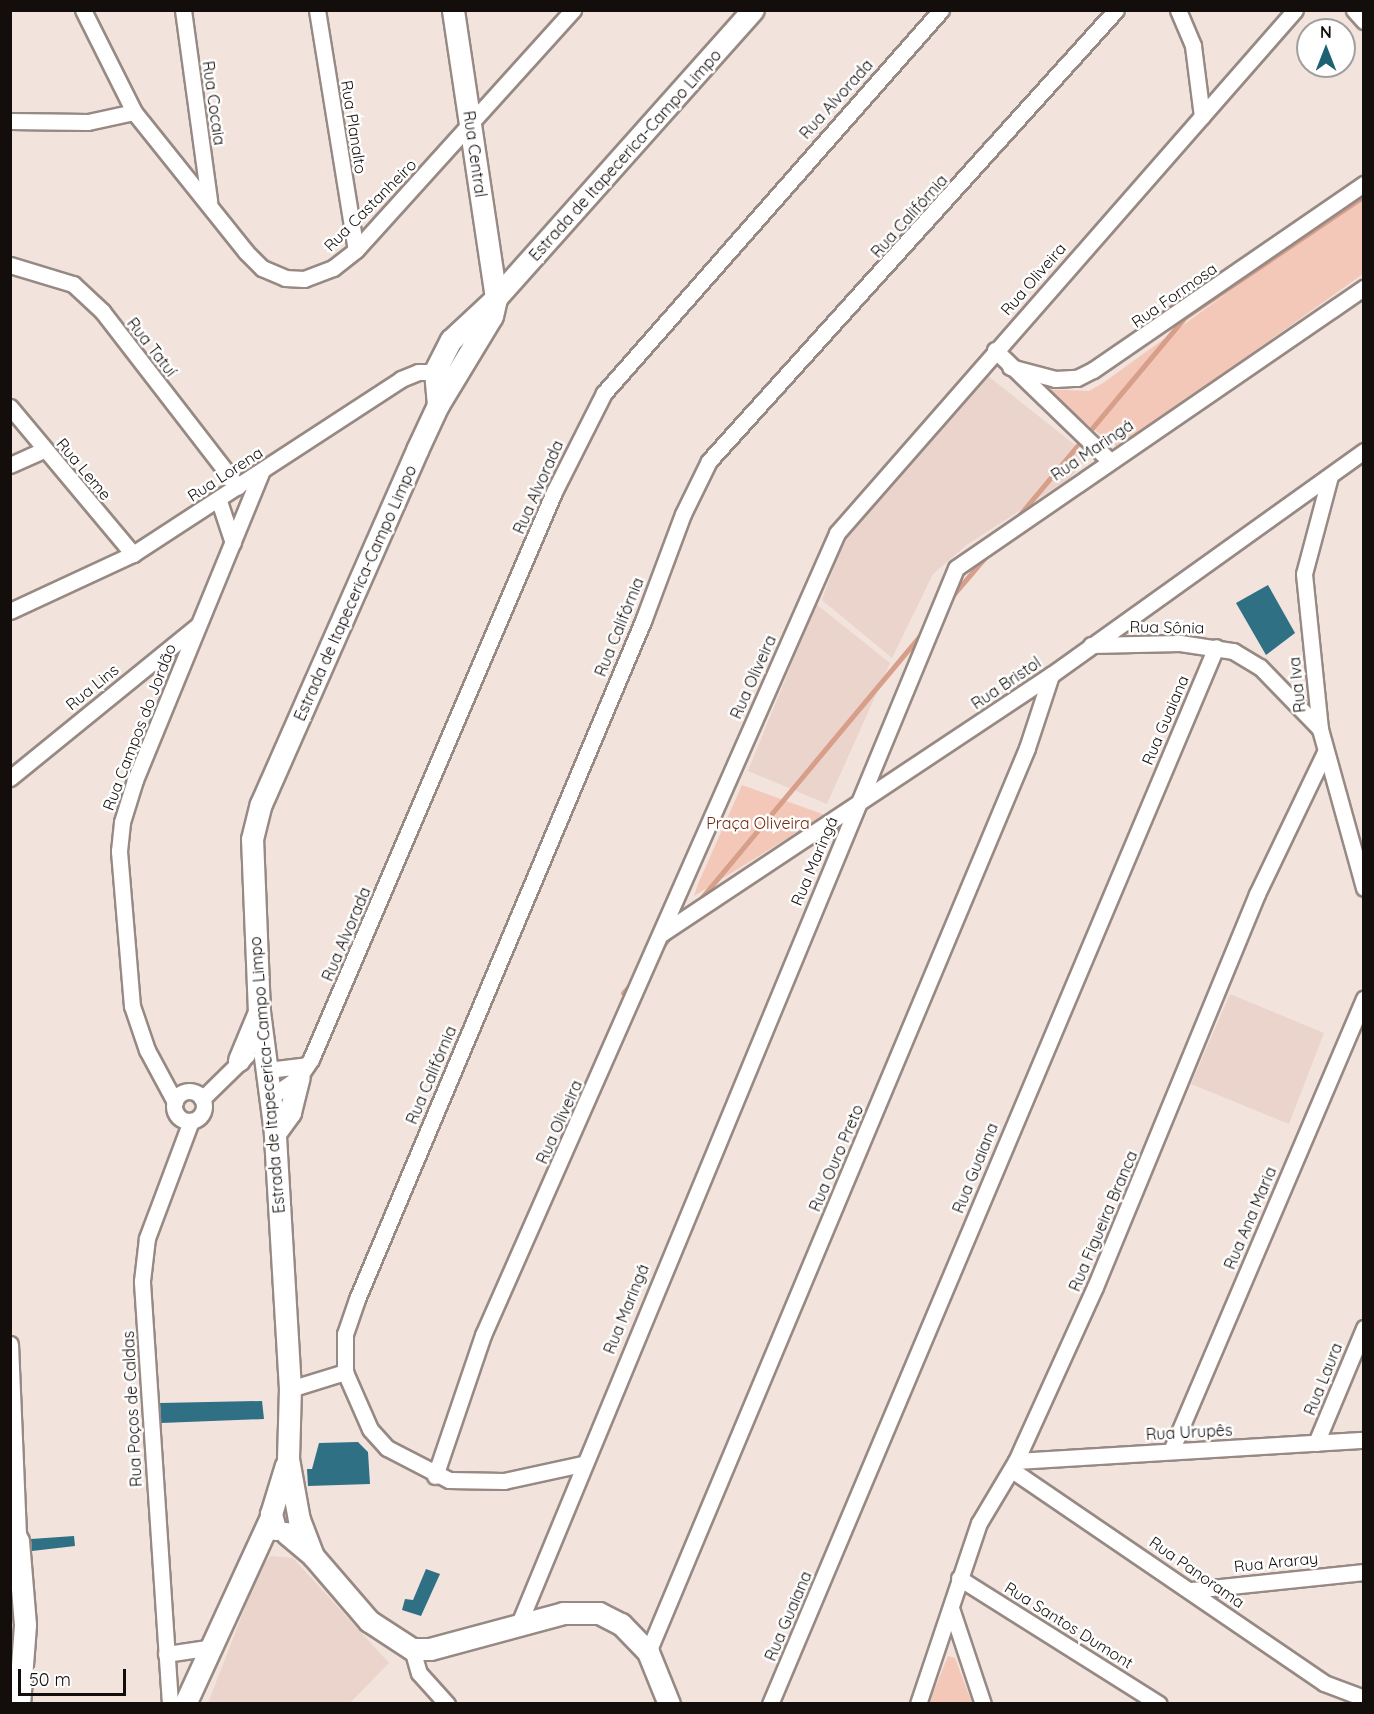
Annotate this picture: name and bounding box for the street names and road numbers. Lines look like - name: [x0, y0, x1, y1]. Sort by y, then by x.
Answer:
- street label: Estrada de Itapecerica-Campo Limpo: [525, 45, 725, 265]
- street label: Rua Alvorada: [795, 55, 877, 143]
- street label: Rua Cocaia: [199, 60, 229, 146]
- street label: Rua Planalto: [337, 79, 371, 175]
- street label: Rua Central: [459, 109, 491, 199]
- street label: Rua Castanheiro: [320, 155, 420, 255]
- street label: Rua Califórnia: [867, 171, 951, 261]
- street label: Rua Oliveira: [996, 239, 1070, 319]
- street label: Rua Formosa: [1128, 258, 1220, 332]
- street label: Rua Tatuí: [123, 314, 181, 380]
- street label: Rua Maringá: [1047, 415, 1137, 485]
- street label: Rua Leme: [53, 434, 115, 504]
- street label: Rua Alvorada: [509, 437, 567, 537]
- street label: Rua Lorena: [184, 443, 266, 505]
- street label: Estrada de Itapecerica-Campo Limpo: [290, 462, 420, 724]
- street label: Rua Califórnia: [590, 575, 648, 679]
- street label: Rua Sônia: [1129, 617, 1205, 637]
- street label: Rua Oliveira: [726, 632, 780, 722]
- street label: Rua Campos do Jordão: [98, 641, 180, 813]
- street label: Rua Bristol: [968, 653, 1044, 713]
- street label: Rua Iva: [1285, 656, 1309, 714]
- street label: Rua Lins: [62, 660, 122, 714]
- street label: Rua Guaiana: [1137, 672, 1193, 768]
- street label: Rua Maringá: [787, 813, 841, 909]
- street label: Rua Alvorada: [318, 884, 374, 984]
- street label: Estrada de Itapecerica-Campo Limpo: [245, 936, 289, 1214]
- street label: Rua Califórnia: [402, 1023, 460, 1127]
- street label: Rua Oliveira: [532, 1077, 586, 1167]
- street label: Rua Ouro Preto: [805, 1102, 867, 1214]
- street label: Rua Guaiana: [948, 1120, 1002, 1216]
- street label: Rua Figueira Branca: [1065, 1148, 1141, 1294]
- street label: Rua Ana Maria: [1220, 1164, 1280, 1272]
- street label: Rua Maringá: [599, 1261, 653, 1357]
- street label: Rua Poços de Caldas: [118, 1330, 146, 1488]
- street label: Rua Laura: [1300, 1340, 1346, 1418]
- street label: Rua Urupês: [1145, 1420, 1233, 1444]
- street label: Rua Panorama: [1146, 1532, 1248, 1612]
- street label: Rua Araray: [1233, 1548, 1319, 1576]
- street label: Rua Guaiana: [760, 1568, 816, 1664]
- street label: Rua Santos Dumont: [1001, 1578, 1137, 1672]

